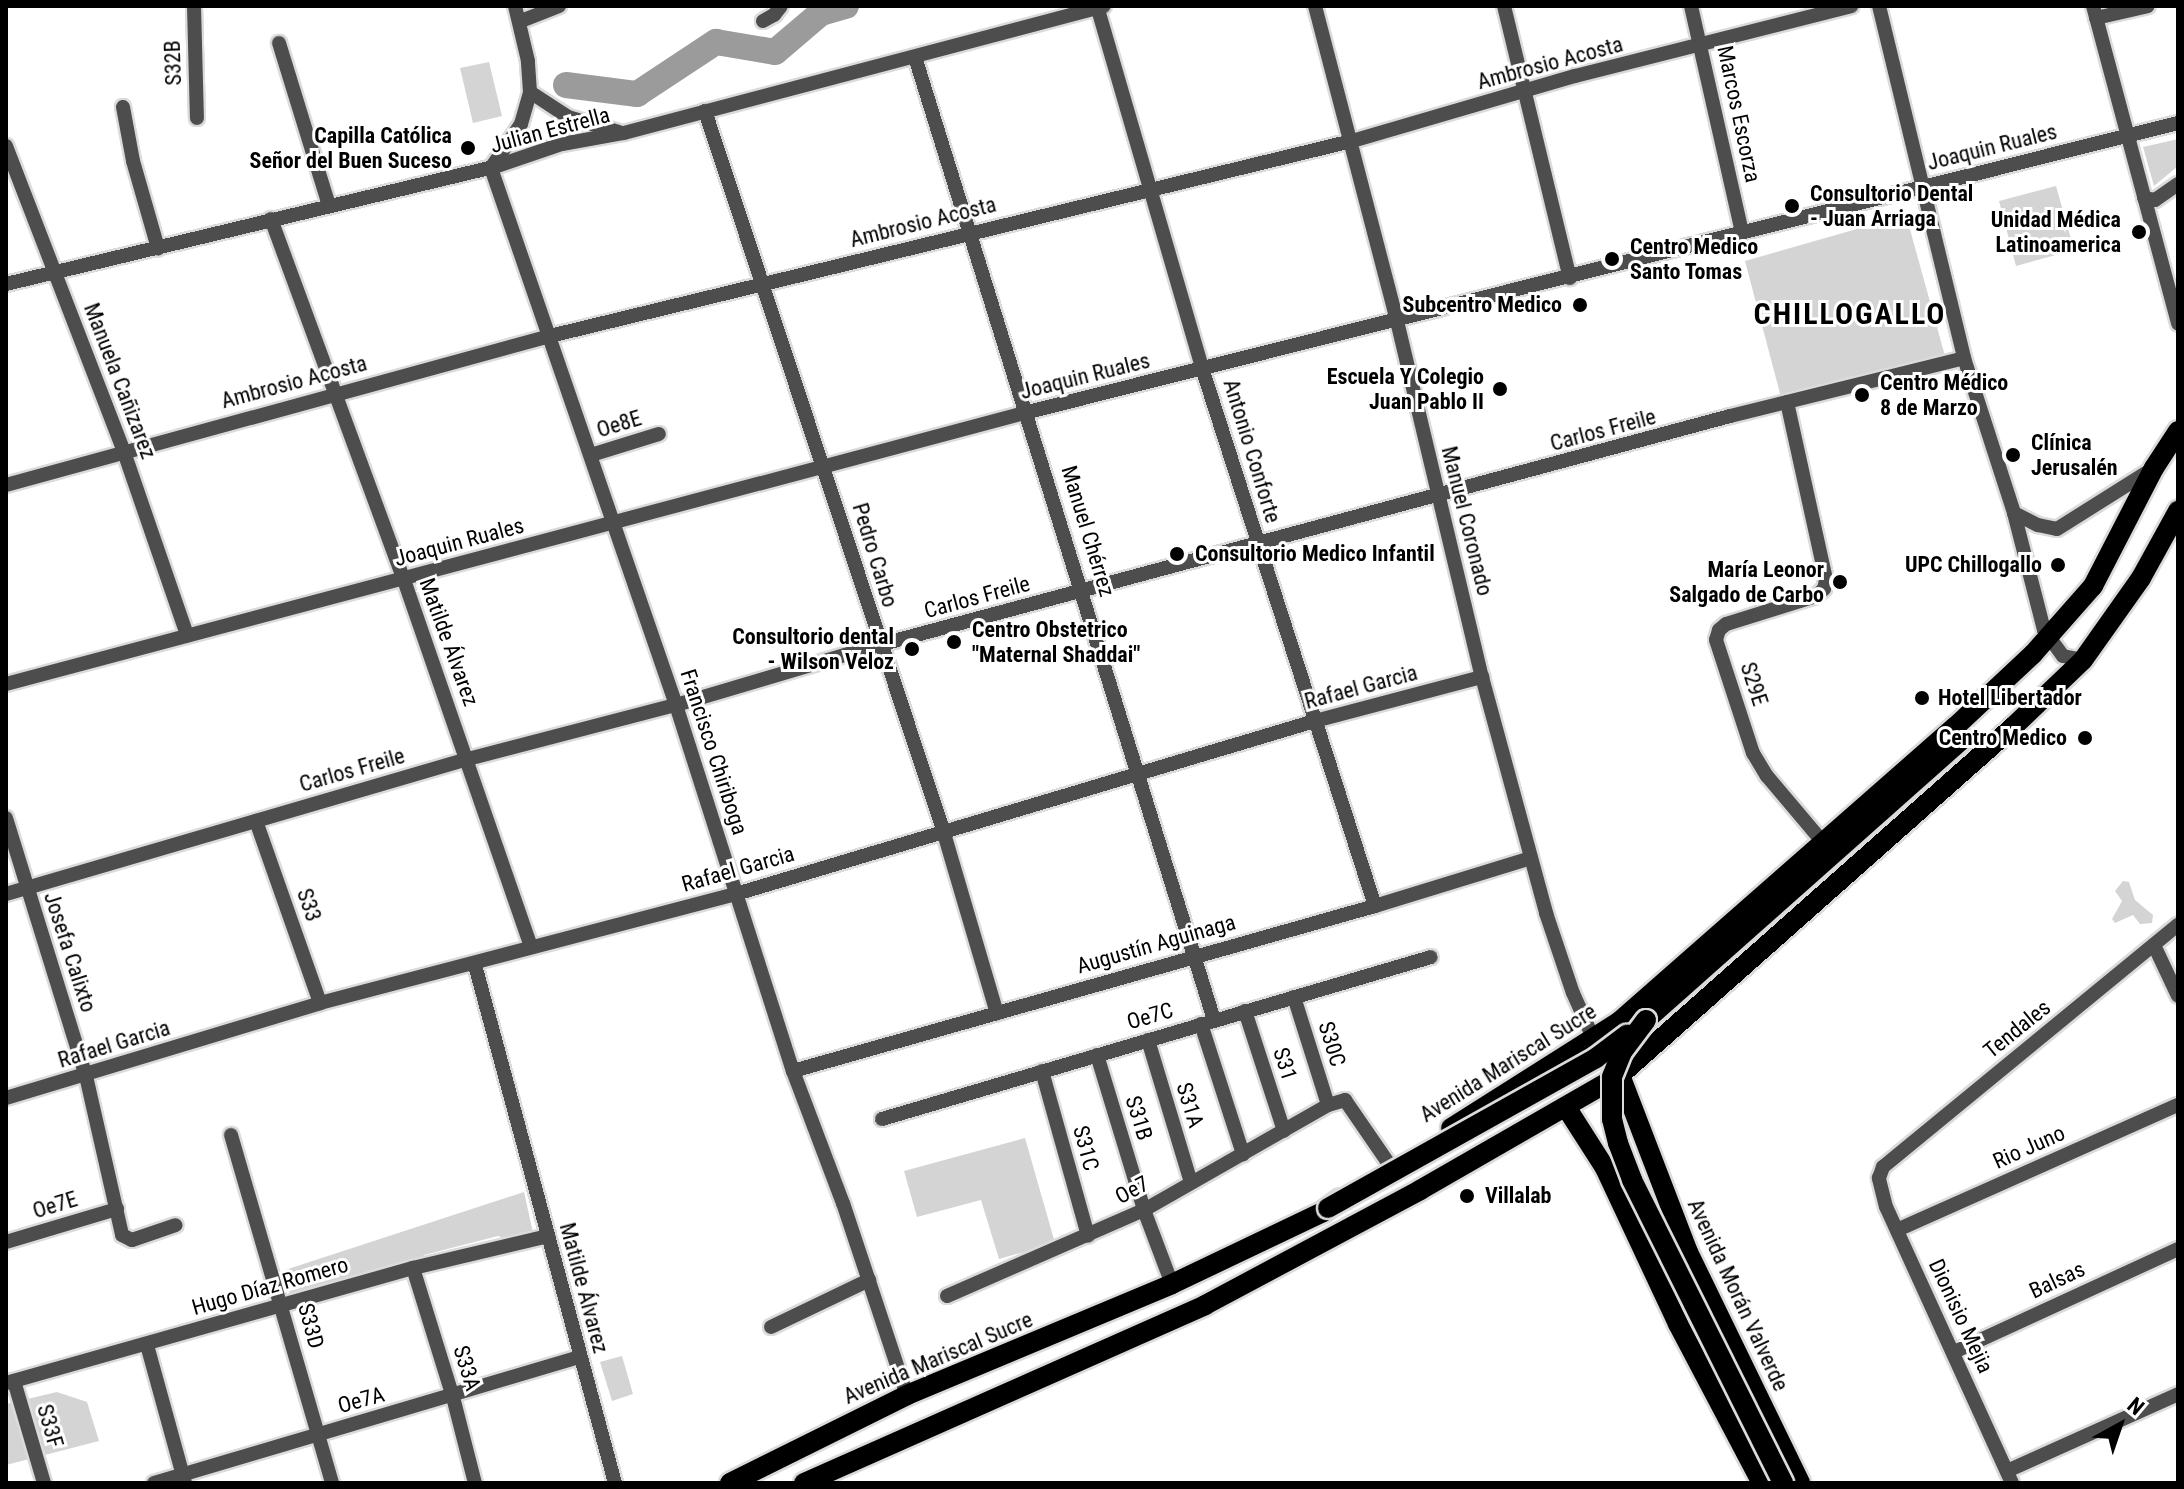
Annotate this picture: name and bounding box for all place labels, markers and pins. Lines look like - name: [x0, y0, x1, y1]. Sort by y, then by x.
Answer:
- place label: Capilla Católica Señor del Buen Suceso: [250, 122, 452, 174]
- marker: Capilla Católica Señor del Buen Suceso: [459, 139, 477, 157]
- place label: Consultorio Dental - Juan Arriaga: [1810, 180, 1973, 232]
- marker: Consultorio Dental - Juan Arriaga: [1781, 195, 1803, 217]
- place label: Unidad Médica Latinoamerica: [1991, 206, 2121, 258]
- marker: Unidad Médica Latinoamerica: [2128, 221, 2150, 243]
- place label: Centro Medico Santo Tomas: [1630, 233, 1758, 284]
- marker: Centro Medico Santo Tomas: [1601, 248, 1623, 270]
- place label: Subcentro Medico: [1403, 292, 1562, 318]
- marker: Subcentro Medico: [1569, 294, 1591, 316]
- place label: Escuela Y Colegio Juan Pablo II: [1327, 363, 1484, 414]
- place label: Centro Médico 8 de Marzo: [1880, 369, 2008, 420]
- marker: Escuela Y Colegio Juan Pablo II: [1491, 380, 1509, 398]
- marker: Centro Médico 8 de Marzo: [1851, 384, 1873, 406]
- place label: Clínica Jerusalén: [2031, 429, 2118, 480]
- marker: Clínica Jerusalén: [2002, 444, 2024, 466]
- place label: Consultorio Medico Infantil: [1195, 541, 1435, 567]
- marker: Consultorio Medico Infantil: [1166, 543, 1188, 565]
- place label: UPC Chillogallo: [1905, 552, 2042, 578]
- place label: María Leonor Salgado de Carbo: [1669, 556, 1824, 608]
- marker: UPC Chillogallo: [2049, 556, 2067, 574]
- marker: María Leonor Salgado de Carbo: [1831, 573, 1849, 591]
- place label: Centro Obstetrico "Maternal Shaddai": [972, 616, 1140, 668]
- place label: Consultorio dental - Wilson Veloz: [732, 623, 894, 674]
- marker: Centro Obstetrico "Maternal Shaddai": [943, 631, 965, 653]
- marker: Consultorio dental - Wilson Veloz: [901, 638, 923, 660]
- place label: Hotel Libertador: [1938, 685, 2082, 711]
- marker: Hotel Libertador: [1913, 689, 1931, 707]
- place label: Centro Medico: [1939, 725, 2067, 751]
- marker: Centro Medico: [2074, 727, 2096, 749]
- place label: Villalab: [1485, 1183, 1552, 1209]
- marker: Villalab: [1456, 1185, 1478, 1207]

